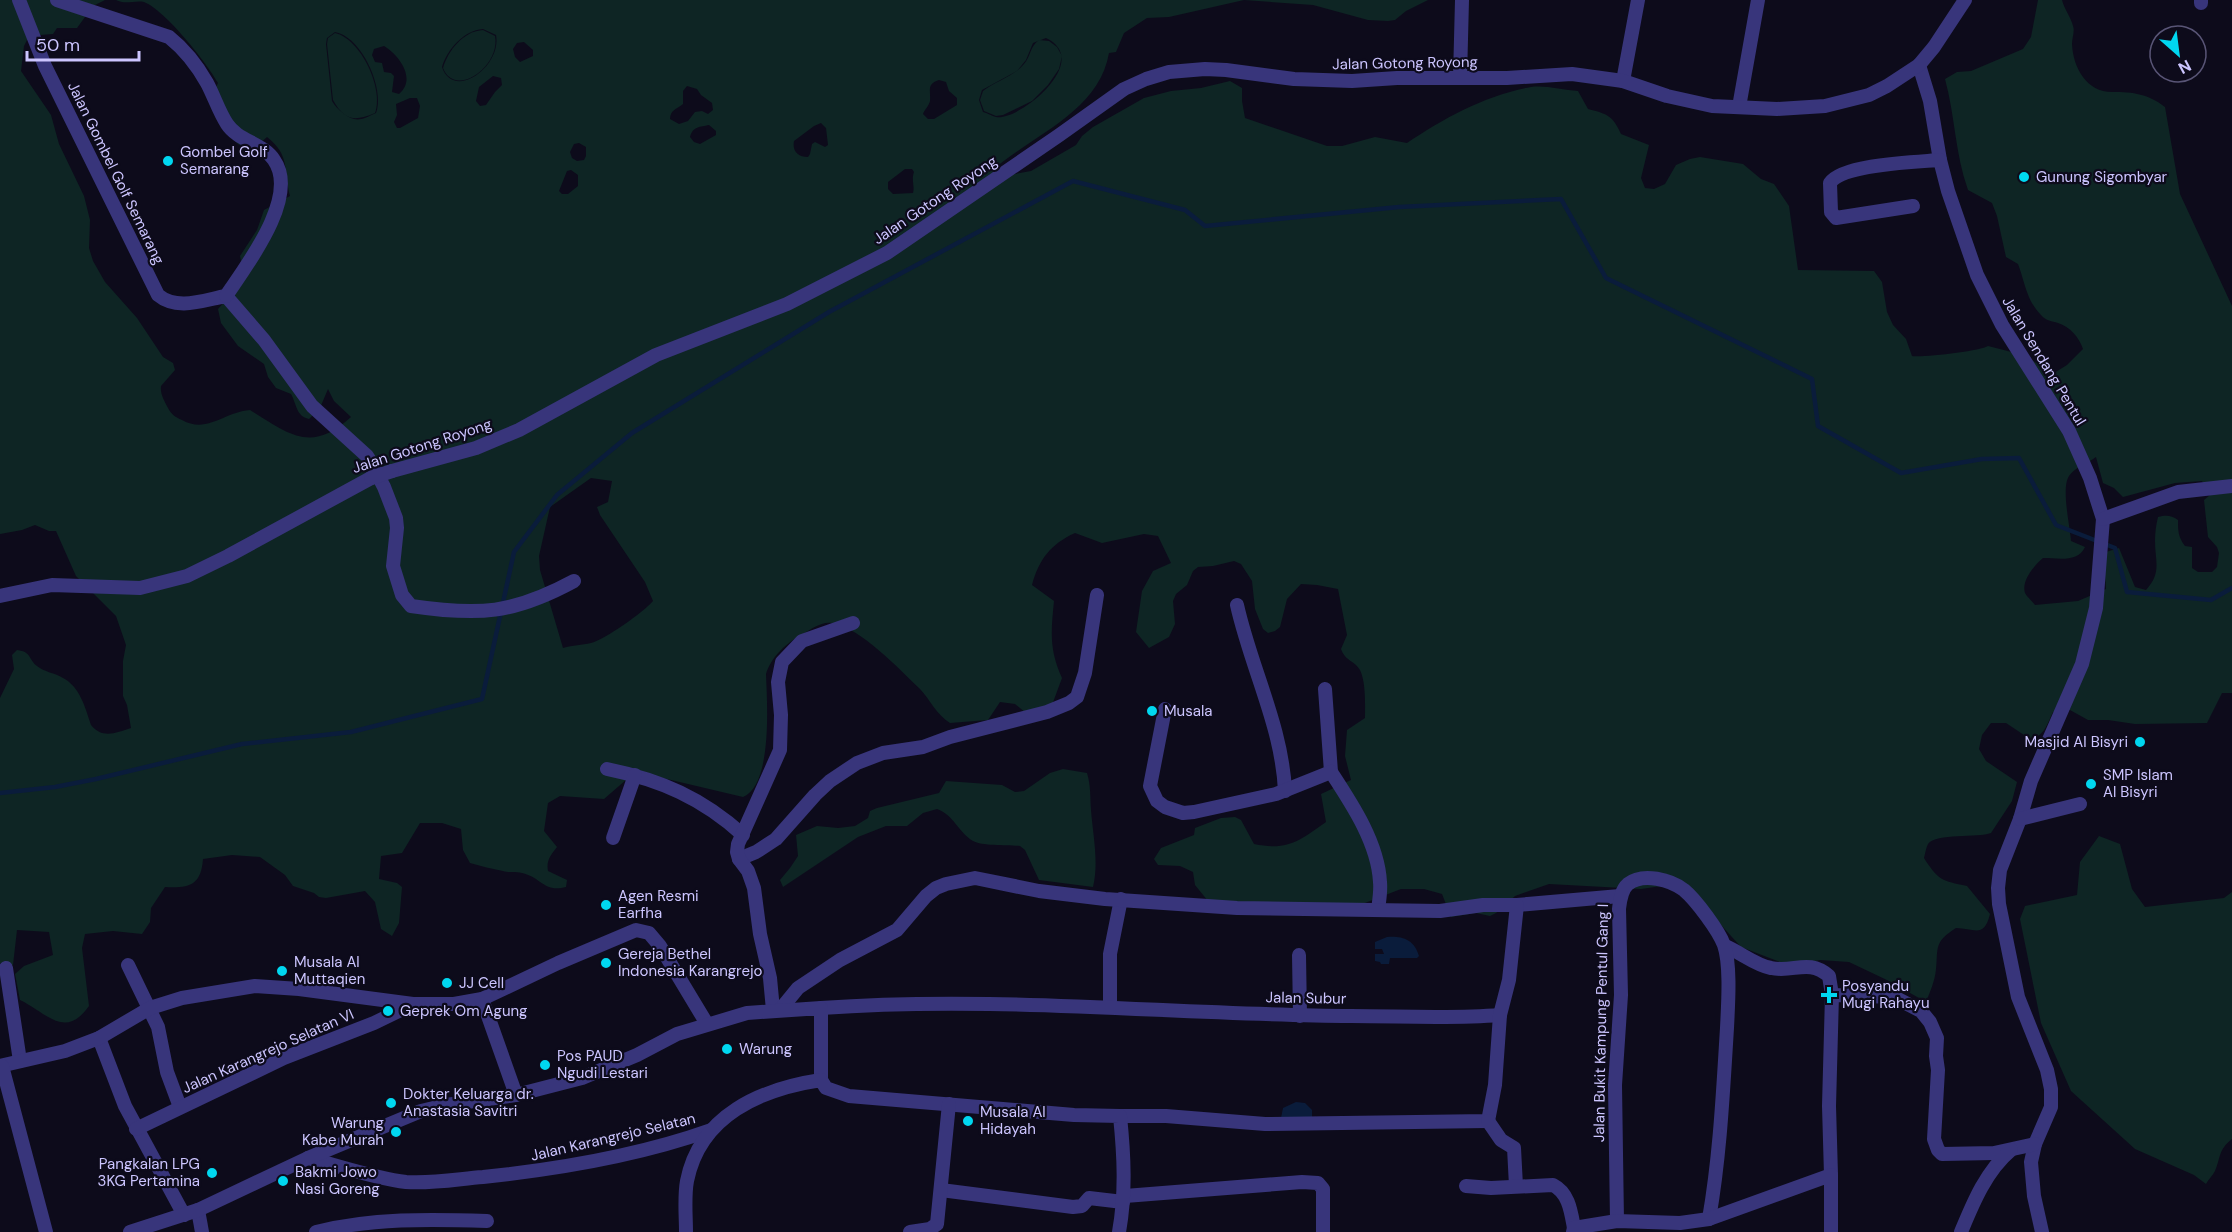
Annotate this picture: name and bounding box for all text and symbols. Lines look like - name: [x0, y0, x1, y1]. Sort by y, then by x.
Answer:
- scale bar: [27, 24, 140, 62]
- north arrow: [2148, 24, 2208, 84]
- text: 50 m: [36, 33, 80, 57]
- street label: Jalan Gotong Royong: [1332, 52, 1478, 74]
- text: N: [2175, 55, 2195, 79]
- street label: Jalan Gombel Golf Semarang: [63, 78, 169, 268]
- place label: Gombel Golf Semarang: [180, 142, 268, 179]
- street label: Jalan Gotong Royong: [869, 151, 1001, 249]
- marker: Gombel Golf Semarang: [161, 154, 175, 168]
- place label: Gunung Sigombyar: [2036, 167, 2168, 187]
- marker: Gunung Sigombyar: [2017, 170, 2031, 184]
- street label: Jalan Sendang Pentul: [1997, 293, 2091, 429]
- street label: Jalan Gotong Royong: [350, 414, 494, 478]
- place label: Musala: [1164, 701, 1212, 721]
- marker: Musala: [1145, 704, 1159, 718]
- place label: Masjid Al Bisyri: [2024, 732, 2128, 752]
- marker: Masjid Al Bisyri: [2133, 735, 2147, 749]
- place label: SMP Islam Al Bisyri: [2103, 765, 2173, 802]
- marker: SMP Islam Al Bisyri: [2084, 777, 2098, 791]
- place label: Agen Resmi Earfha: [618, 886, 699, 923]
- marker: Agen Resmi Earfha: [599, 898, 613, 912]
- street label: Jalan Bukit Kampung Pentul Gang I: [1589, 904, 1613, 1142]
- place label: Gereja Bethel Indonesia Karangrejo: [618, 944, 763, 981]
- place label: Musala Al Muttaqien: [294, 952, 365, 989]
- marker: Gereja Bethel Indonesia Karangrejo: [599, 956, 613, 970]
- marker: Musala Al Muttaqien: [275, 964, 289, 978]
- place label: JJ Cell: [459, 973, 504, 993]
- marker: JJ Cell: [440, 976, 454, 990]
- place label: Posyandu Mugi Rahayu: [1842, 976, 1930, 1013]
- marker: Posyandu Mugi Rahayu: [1820, 986, 1838, 1004]
- street label: Jalan Subur: [1266, 987, 1347, 1009]
- place label: Geprek Om Agung: [400, 1001, 528, 1021]
- street label: Jalan Karangrejo Selatan VI: [179, 1004, 357, 1098]
- marker: Geprek Om Agung: [381, 1004, 395, 1018]
- place label: Warung: [739, 1039, 792, 1059]
- marker: Warung: [720, 1042, 734, 1056]
- place label: Pos PAUD Ngudi Lestari: [557, 1046, 648, 1083]
- marker: Pos PAUD Ngudi Lestari: [538, 1058, 552, 1072]
- place label: Dokter Keluarga dr. Anastasia Savitri: [403, 1084, 534, 1121]
- marker: Dokter Keluarga dr. Anastasia Savitri: [384, 1096, 398, 1110]
- place label: Musala Al Hidayah: [980, 1102, 1046, 1139]
- street label: Jalan Karangrejo Selatan: [529, 1108, 697, 1166]
- place label: Warung Kabe Murah: [302, 1113, 384, 1150]
- marker: Musala Al Hidayah: [961, 1114, 975, 1128]
- marker: Warung Kabe Murah: [389, 1125, 403, 1139]
- place label: Pangkalan LPG 3KG Pertamina: [98, 1154, 200, 1191]
- place label: Bakmi Jowo Nasi Goreng: [295, 1162, 380, 1199]
- marker: Pangkalan LPG 3KG Pertamina: [205, 1166, 219, 1180]
- marker: Bakmi Jowo Nasi Goreng: [276, 1174, 290, 1188]

